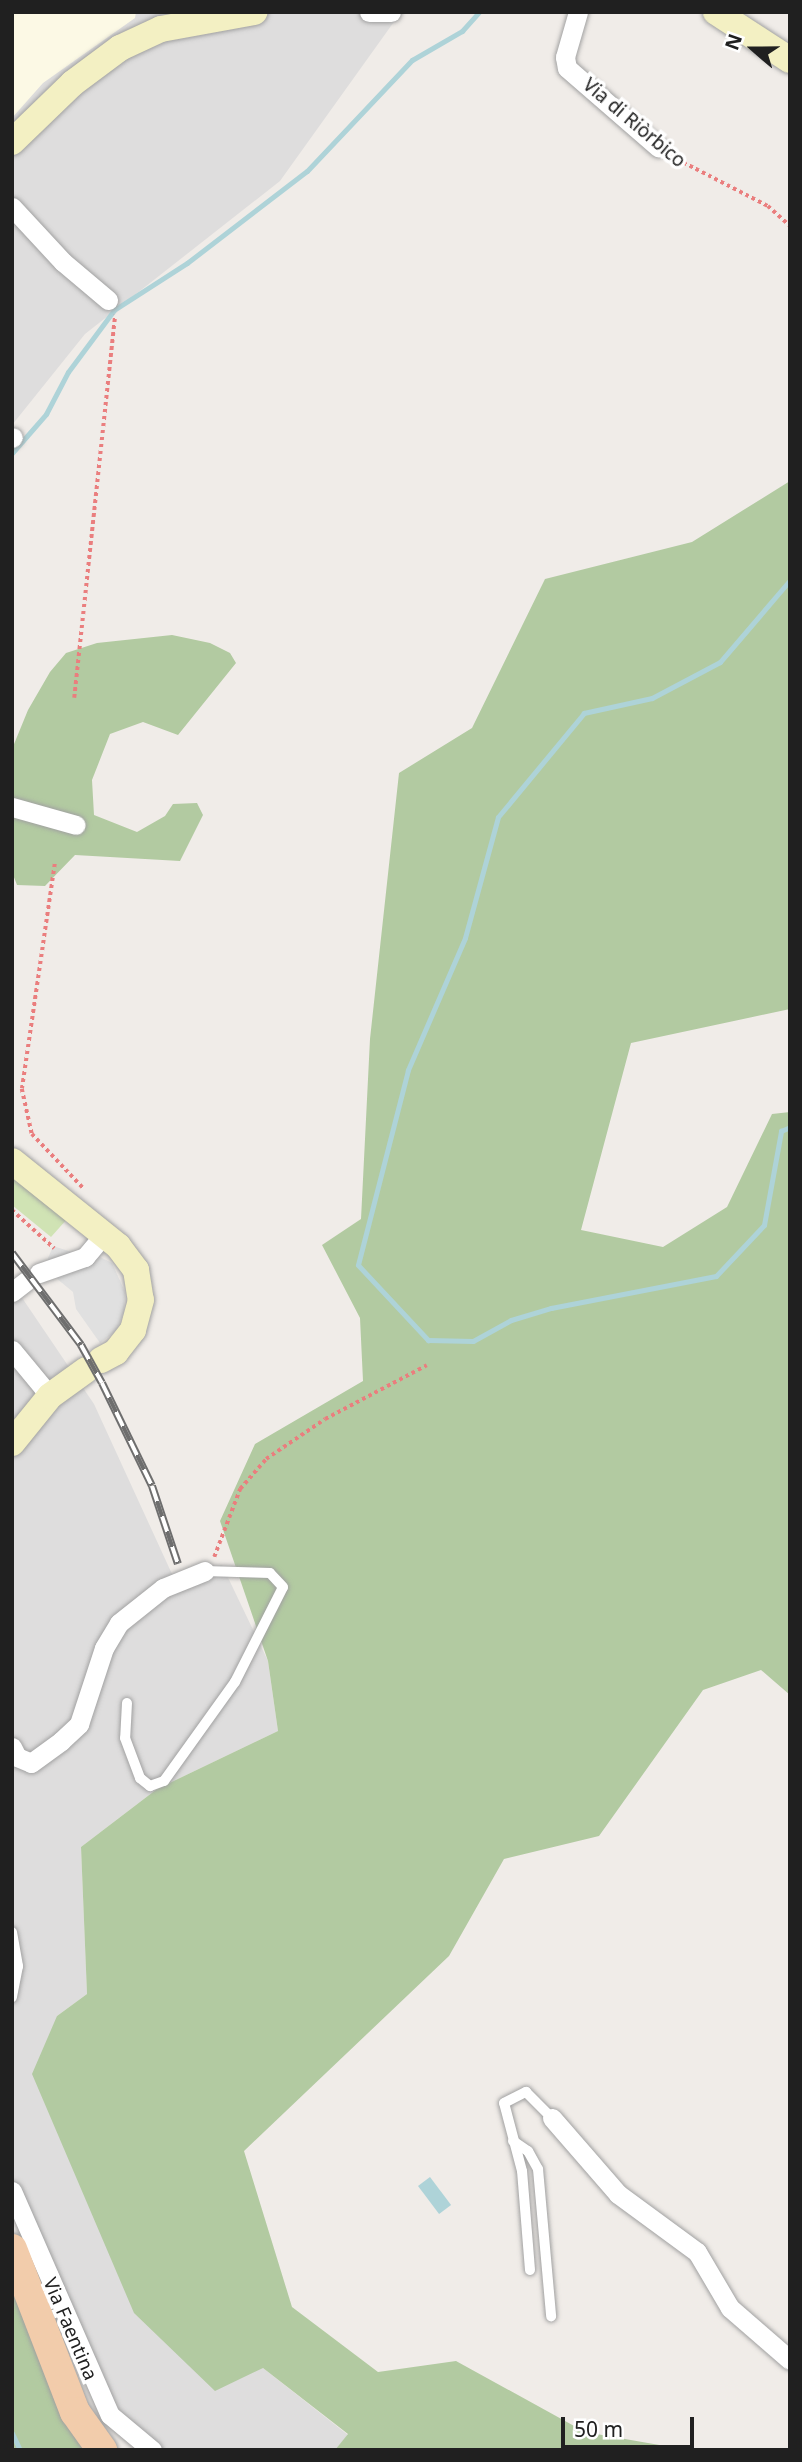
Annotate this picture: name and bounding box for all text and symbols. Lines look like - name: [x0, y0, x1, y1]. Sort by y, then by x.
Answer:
- north arrow: [718, 14, 788, 84]
- text: N: [718, 30, 748, 54]
- street label: Via di Riòrbico: [578, 74, 690, 172]
- street label: Via Faentina: [38, 2274, 102, 2384]
- scale bar: [564, 2402, 697, 2446]
- text: 50 m: [574, 2415, 623, 2443]

